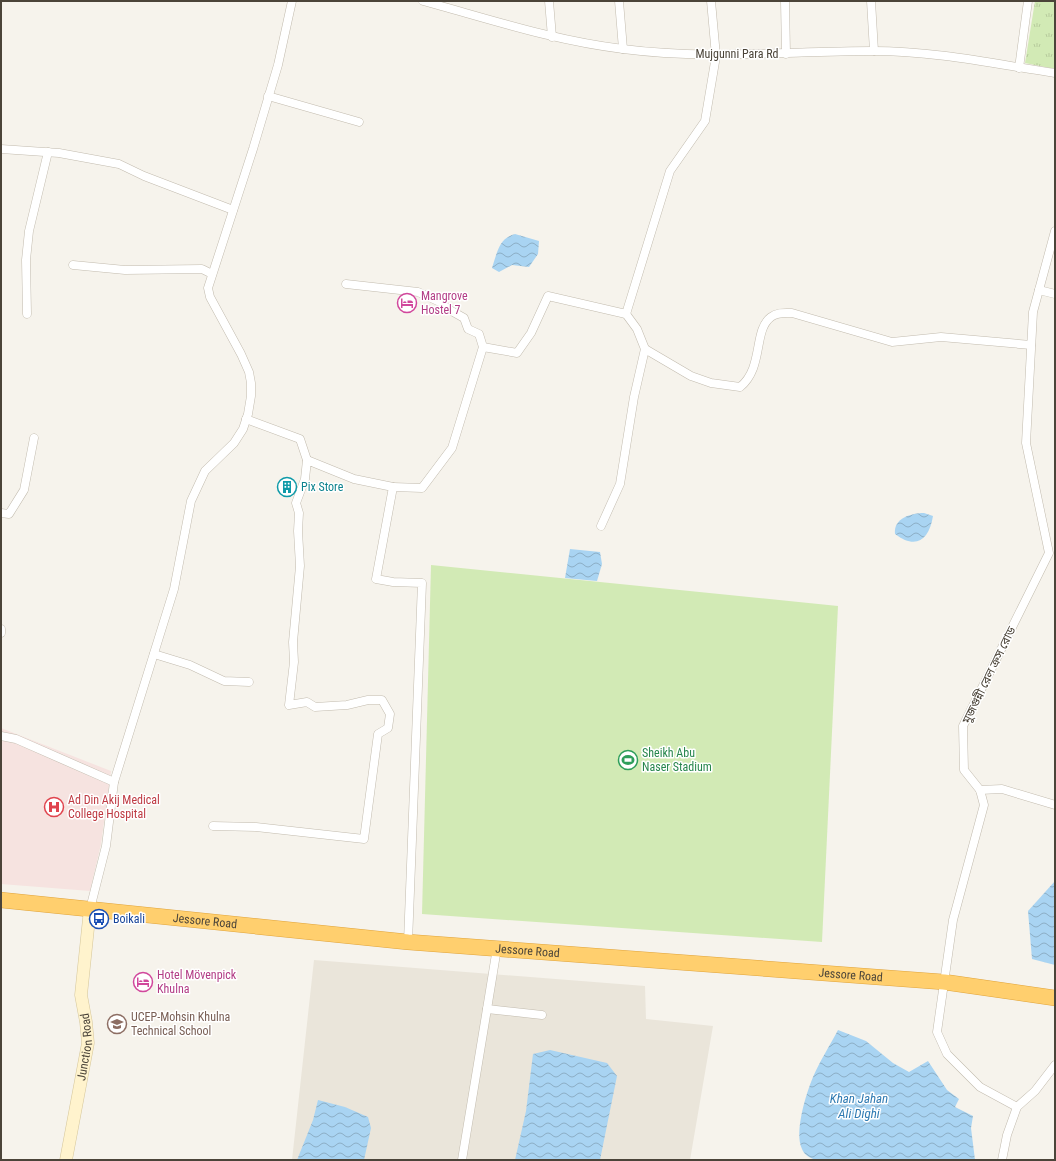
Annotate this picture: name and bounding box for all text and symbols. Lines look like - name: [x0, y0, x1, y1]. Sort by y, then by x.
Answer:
- street label: Mujgunni Para Rd: [696, 47, 779, 61]
- place label: Mangrove Hostel 7: [421, 289, 468, 317]
- hotel icon: Mangrove Hostel 7: [396, 292, 418, 314]
- building icon: Pix Store: [276, 476, 298, 498]
- place label: Pix Store: [301, 480, 344, 494]
- street label: মুজগুন্নী রেল ক্রস রোড: [958, 623, 1020, 727]
- place label: Sheikh Abu Naser Stadium: [642, 746, 712, 774]
- sports icon: Sheikh Abu Naser Stadium: [617, 749, 639, 771]
- place label: Ad Din Akij Medical College Hospital: [68, 793, 160, 821]
- hospital icon: Ad Din Akij Medical College Hospital: [43, 796, 65, 818]
- bus stop icon: Boikali: [88, 908, 110, 930]
- street label: Jessore Road: [172, 911, 238, 931]
- place label: Boikali: [113, 912, 145, 926]
- street label: Jessore Road: [495, 942, 560, 960]
- street label: Jessore Road: [818, 966, 883, 984]
- place label: Hotel Mövenpick Khulna: [157, 968, 237, 996]
- hotel icon: Hotel Mövenpick Khulna: [132, 971, 154, 993]
- place label: UCEP-Mohsin Khulna Technical School: [131, 1010, 231, 1038]
- street label: Junction Road: [74, 1012, 95, 1082]
- school or university icon: UCEP-Mohsin Khulna Technical School: [106, 1013, 128, 1035]
- water label: Khan Jahan Ali Dighi: [830, 1091, 888, 1121]

